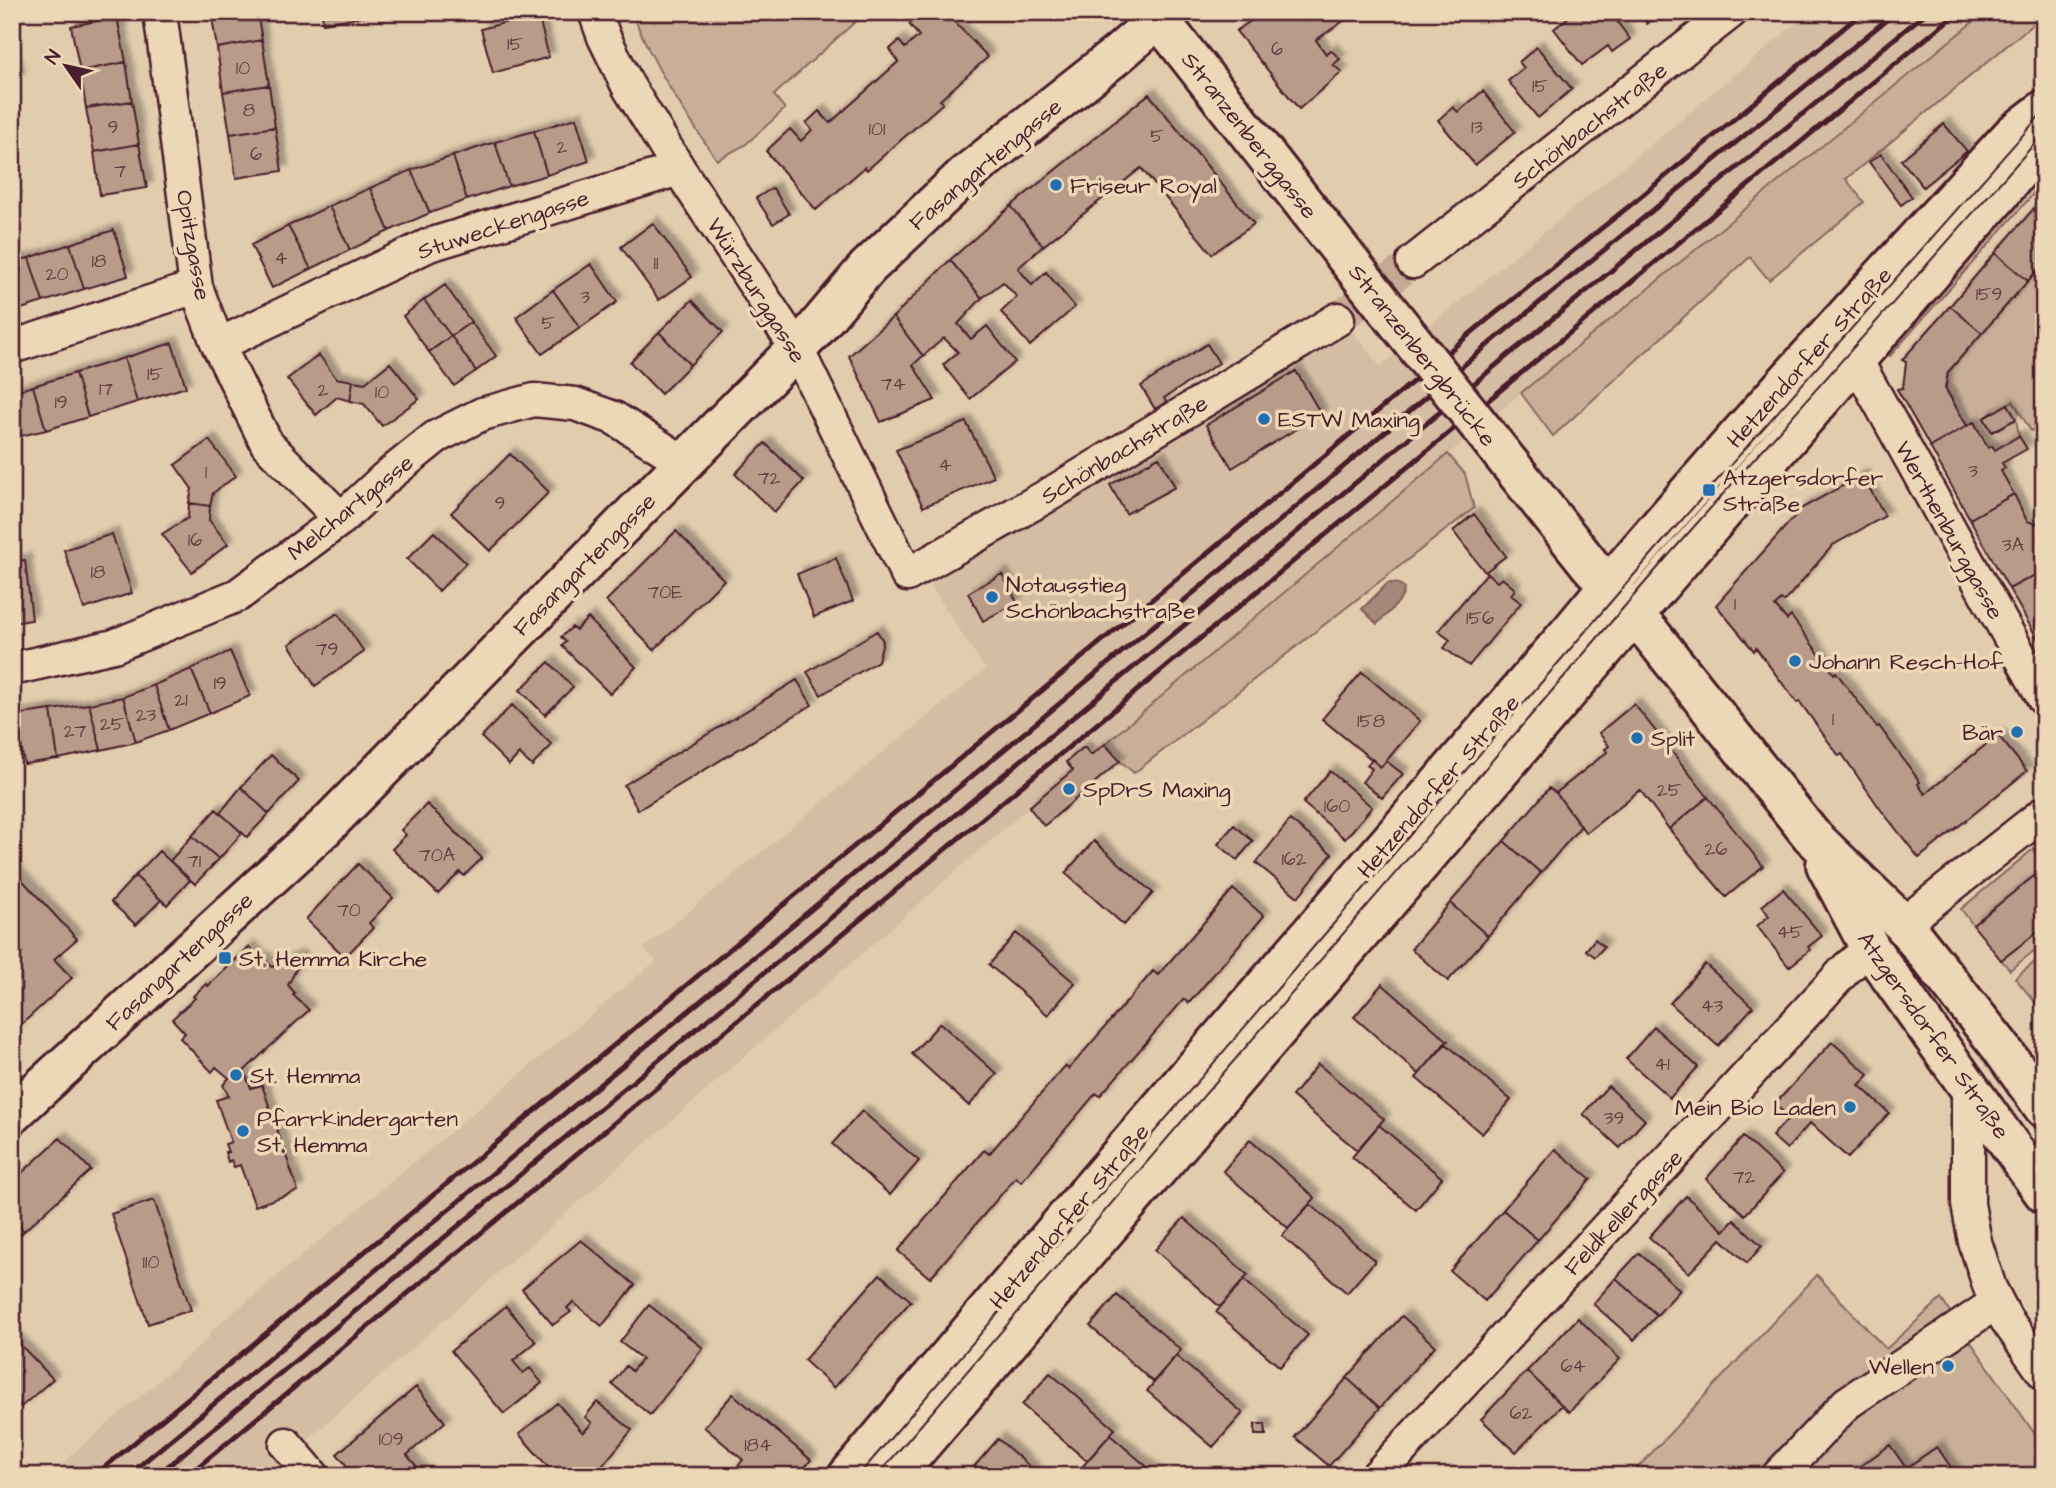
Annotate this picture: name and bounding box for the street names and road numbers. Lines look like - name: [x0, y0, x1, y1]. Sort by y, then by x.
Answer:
- street label: Stranzenberggasse: [1173, 45, 1325, 227]
- street label: Schönbachstraße: [1505, 55, 1674, 197]
- street label: Fasangartengasse: [902, 91, 1070, 239]
- street label: Stuweckengasse: [413, 182, 593, 269]
- street label: Opitzgasse: [167, 187, 218, 303]
- street label: Würzburggasse: [698, 212, 814, 370]
- street label: Stranzenbergbrücke: [1340, 258, 1504, 454]
- street label: Hetzendorfer Straße: [1720, 260, 1900, 455]
- street label: Schönbachstraße: [1035, 387, 1214, 512]
- street label: Werthenburggasse: [1886, 435, 2012, 626]
- street label: Melchartgasse: [281, 447, 421, 569]
- street label: Fasangartengasse: [506, 486, 664, 644]
- street label: Hetzendorfer Straße: [1350, 688, 1527, 885]
- street label: Fasangartengasse: [99, 885, 261, 1039]
- street label: Atzgersdorfer Straße: [1849, 925, 2017, 1146]
- street label: Hetzendorfer Straße: [982, 1117, 1157, 1316]
- street label: Feldkellergasse: [1557, 1143, 1691, 1283]

